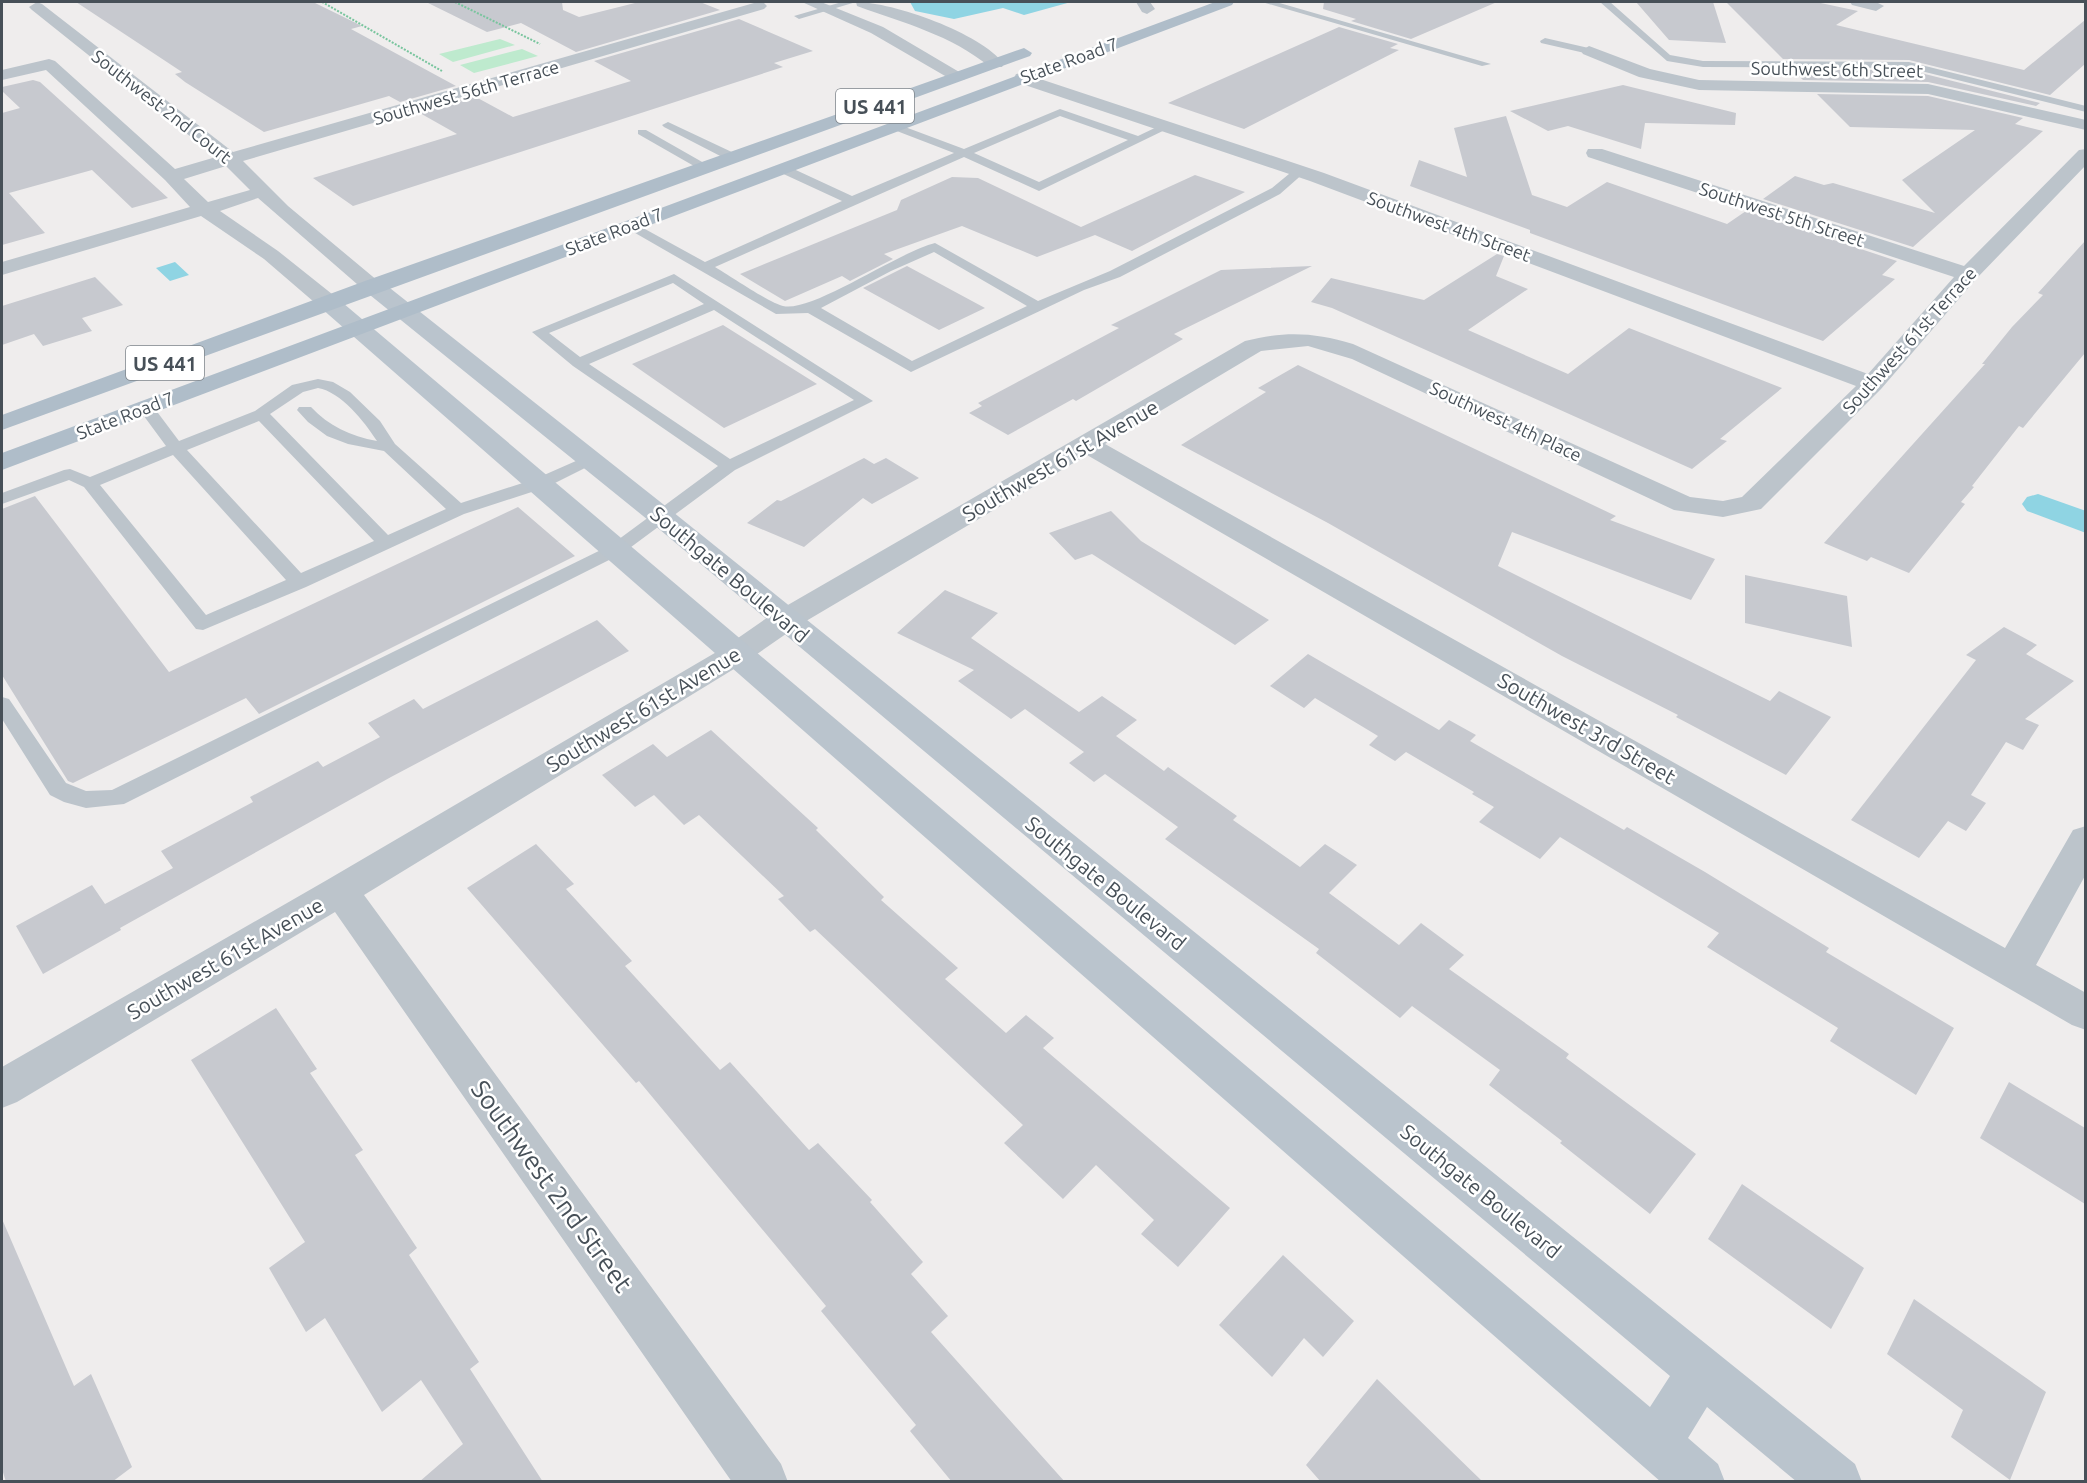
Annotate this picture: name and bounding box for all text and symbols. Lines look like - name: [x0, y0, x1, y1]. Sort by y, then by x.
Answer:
- street label: State Road 7: [1017, 33, 1121, 87]
- street label: Southwest 2nd Court: [88, 45, 236, 167]
- street label: Southwest 56th Terrace: [371, 56, 561, 128]
- street label: Southwest 6th Street: [1751, 57, 1923, 81]
- road number: US 441: [836, 89, 914, 123]
- street label: Southwest 5th Street: [1697, 178, 1867, 250]
- street label: Southwest 4th Street: [1365, 187, 1533, 265]
- street label: State Road 7: [563, 203, 665, 259]
- street label: Southwest 61st Terrace: [1838, 263, 1980, 417]
- road number: US 441: [126, 346, 204, 380]
- street label: Southwest 4th Place: [1427, 377, 1585, 465]
- street label: State Road 7: [74, 387, 176, 443]
- street label: Southwest 61st Avenue: [958, 394, 1162, 526]
- street label: Southgate Boulevard: [646, 501, 814, 647]
- street label: Southwest 61st Avenue: [542, 642, 744, 776]
- street label: Southwest 3rd Street: [1494, 667, 1680, 789]
- street label: Southgate Boulevard: [1021, 811, 1191, 955]
- street label: Southwest 61st Avenue: [123, 892, 327, 1024]
- street label: Southwest 2nd Street: [466, 1075, 638, 1297]
- street label: Southgate Boulevard: [1396, 1119, 1566, 1263]

